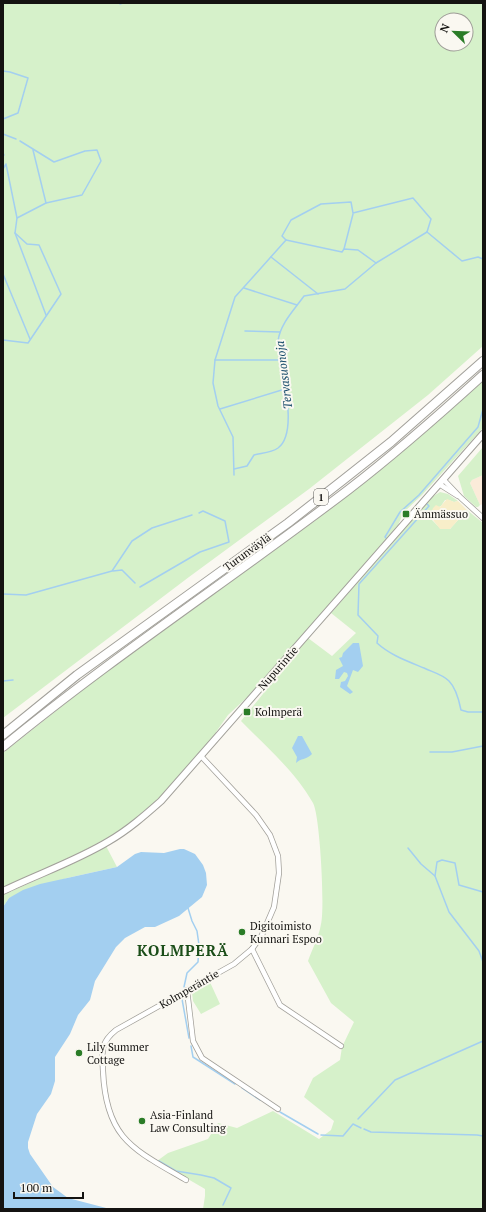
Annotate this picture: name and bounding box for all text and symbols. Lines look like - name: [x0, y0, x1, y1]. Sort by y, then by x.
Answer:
- north arrow: [434, 12, 474, 52]
- text: N: [437, 21, 453, 35]
- water label: Tervasuonoja: [272, 340, 295, 410]
- road number: 1: [314, 489, 328, 505]
- place label: Ämmässuo: [414, 507, 468, 521]
- marker: Ämmässuo: [401, 509, 411, 519]
- street label: Turunväylä: [220, 530, 274, 574]
- street label: Nupurintie: [255, 643, 301, 693]
- place label: Kolmperä: [255, 705, 302, 719]
- marker: Kolmperä: [242, 707, 252, 717]
- place label: Digitoimisto Kunnari Espoo: [250, 919, 322, 946]
- marker: Digitoimisto Kunnari Espoo: [237, 927, 247, 937]
- district label: KOLMPERÄ: [137, 940, 229, 960]
- street label: Kolmperäntie: [157, 966, 222, 1012]
- place label: Lily Summer Cottage: [87, 1040, 150, 1067]
- marker: Lily Summer Cottage: [74, 1048, 84, 1058]
- place label: Asia-Finland Law Consulting: [150, 1108, 226, 1135]
- marker: Asia-Finland Law Consulting: [137, 1116, 147, 1126]
- scale bar: [14, 1174, 83, 1200]
- text: 100 m: [20, 1180, 53, 1195]

